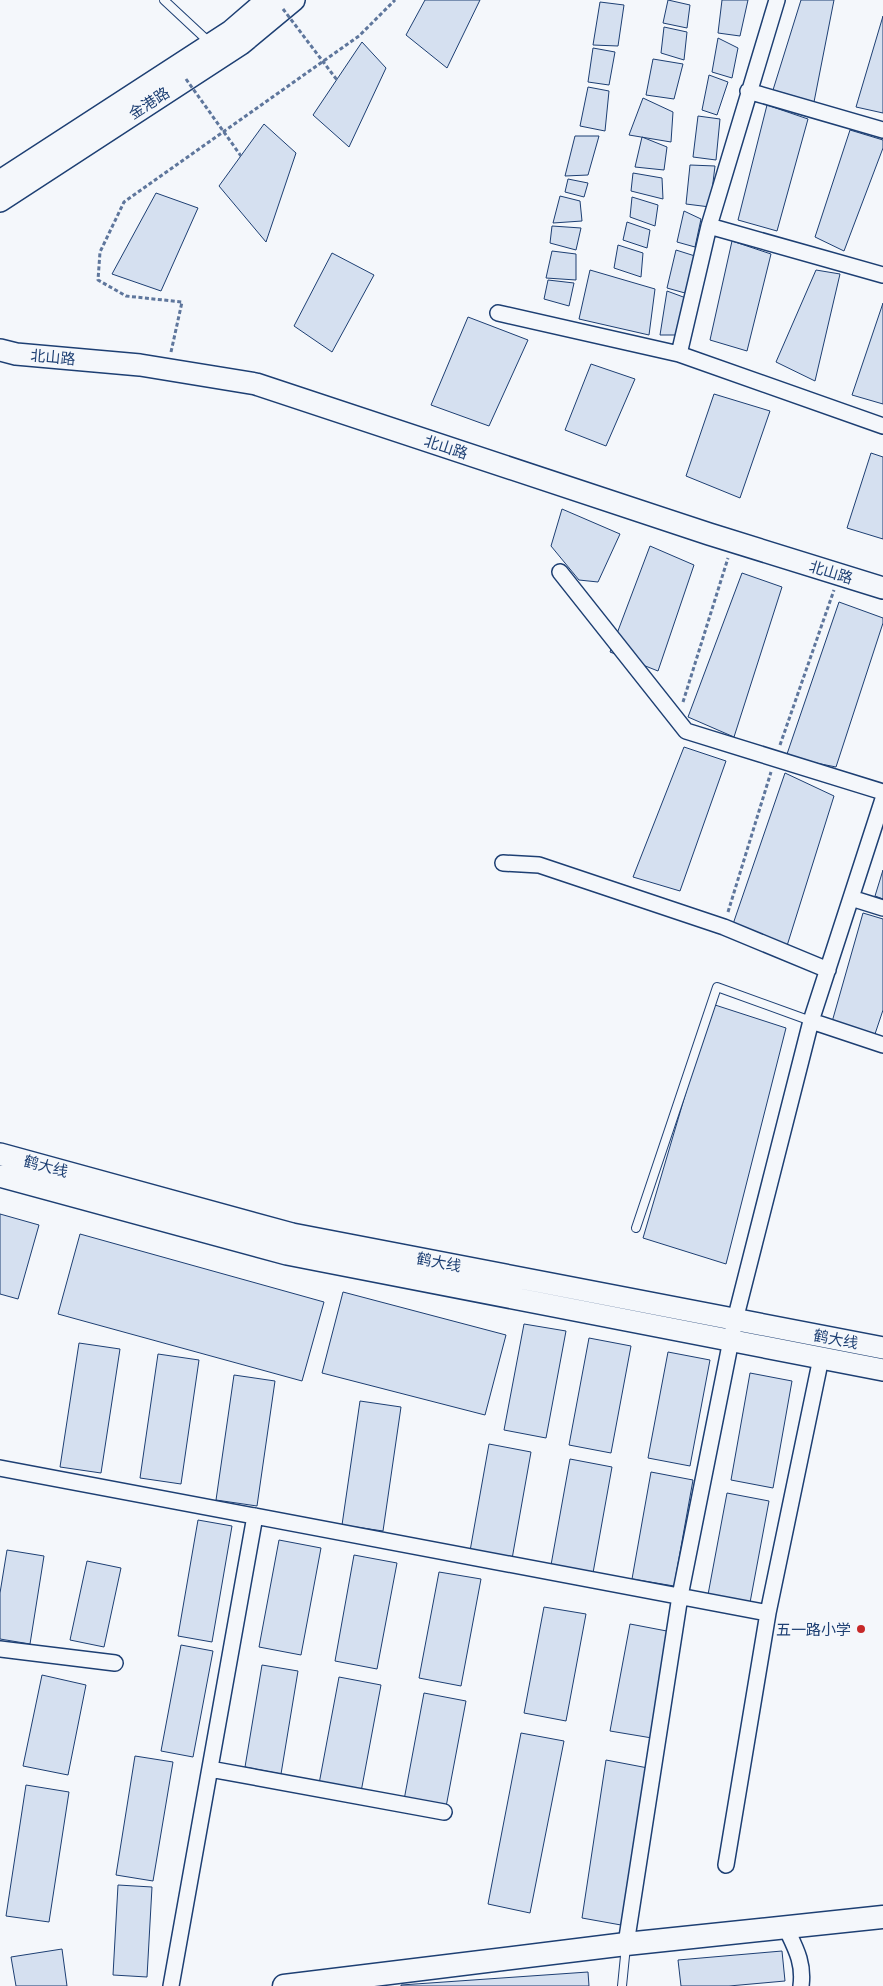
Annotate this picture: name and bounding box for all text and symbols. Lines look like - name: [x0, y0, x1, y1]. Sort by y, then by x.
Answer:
- street label: 金港路: [125, 83, 173, 123]
- street label: 北山路: [30, 346, 76, 368]
- street label: 北山路: [422, 431, 470, 463]
- street label: 北山路: [807, 556, 855, 588]
- street label: 鹤大线: [22, 1151, 70, 1181]
- street label: 鹤大线: [415, 1248, 463, 1276]
- street label: 鹤大线: [812, 1325, 860, 1353]
- place label: 五一路小学: [776, 1620, 851, 1639]
- marker: 五一路小学: [855, 1623, 867, 1635]

